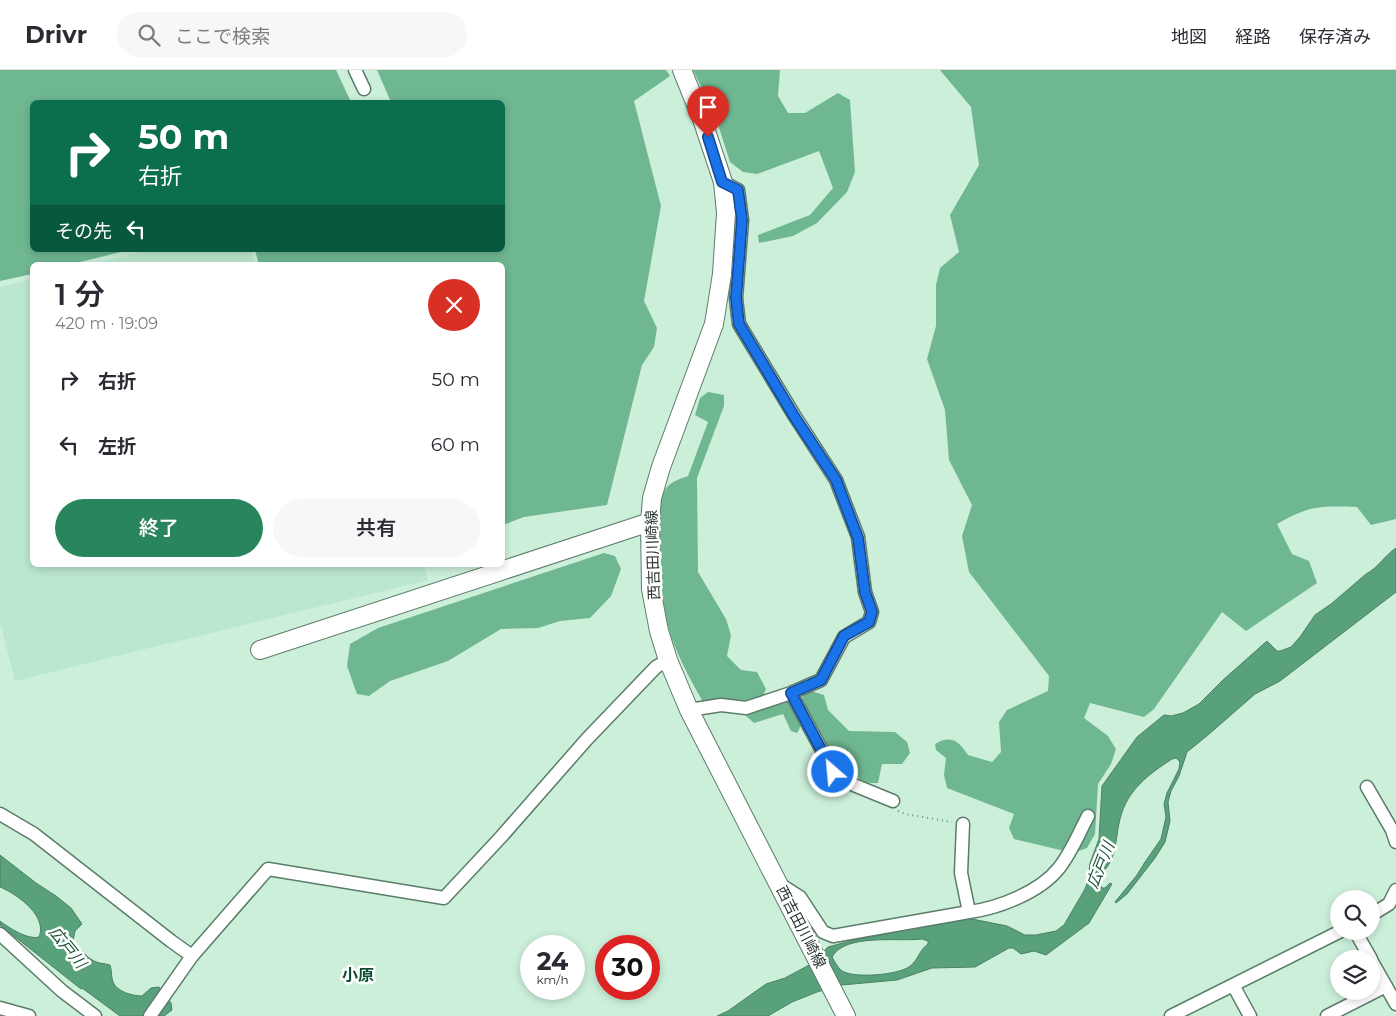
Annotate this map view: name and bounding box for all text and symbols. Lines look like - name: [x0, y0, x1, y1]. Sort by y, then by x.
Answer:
- search box: [117, 12, 467, 57]
- text: Drivr: [25, 20, 87, 49]
- icon: search: [135, 21, 163, 49]
- text: ここで検索: [175, 25, 270, 48]
- text: 地図: [1171, 26, 1207, 48]
- text: 経路: [1235, 26, 1271, 48]
- text: 保存済み: [1299, 26, 1371, 48]
- pin: [687, 86, 729, 137]
- icon: arrive: [694, 93, 722, 121]
- text: 50 m: [138, 115, 229, 158]
- icon: right: [55, 120, 120, 185]
- text: 右折: [138, 163, 182, 190]
- icon: left: [122, 215, 150, 243]
- text: その先: [55, 220, 112, 243]
- text: 1 分: [55, 276, 105, 313]
- button: close: [428, 279, 480, 331]
- text: 420 m · 19:09: [55, 314, 158, 333]
- icon: right: [55, 366, 83, 394]
- text: 50 m: [432, 368, 480, 391]
- text: 右折: [98, 370, 136, 393]
- icon: left: [55, 431, 83, 459]
- text: 60 m: [431, 433, 480, 456]
- text: 左折: [98, 435, 136, 458]
- button: 終了: [55, 499, 263, 557]
- button: 共有: [273, 499, 480, 557]
- street label: 西吉田川崎線: [641, 510, 664, 600]
- position arrow: [806, 745, 858, 797]
- water label: 広戸川: [1083, 838, 1119, 891]
- street label: 西吉田川崎線: [773, 882, 830, 971]
- map controls: [1330, 890, 1380, 1000]
- button: search: [1330, 890, 1380, 940]
- water label: 広戸川: [45, 923, 91, 973]
- speed limit sign: 30: [595, 935, 660, 1000]
- text: 24: [537, 946, 568, 976]
- button: layers: [1330, 950, 1380, 1000]
- district label: 小原: [342, 966, 374, 985]
- text: km/h: [536, 972, 569, 987]

